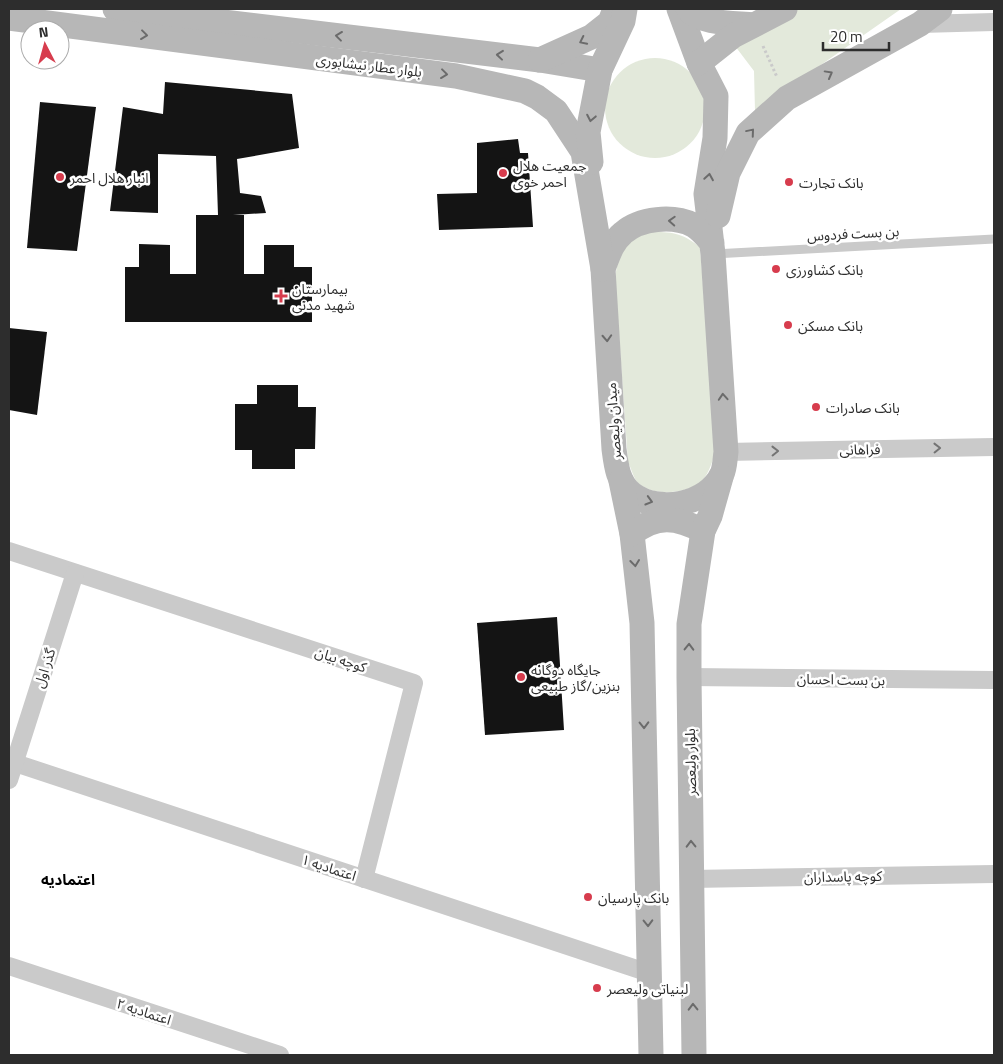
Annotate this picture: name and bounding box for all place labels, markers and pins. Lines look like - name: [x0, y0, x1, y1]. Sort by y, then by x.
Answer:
- place label: جمعیت هلال احمر خوی: [513, 155, 586, 192]
- place label: انبار هلال احمر: [69, 167, 149, 188]
- marker: جمعیت هلال احمر خوی: [497, 167, 509, 179]
- marker: انبار هلال احمر: [54, 171, 66, 183]
- place label: بانک تجارت: [799, 172, 864, 193]
- marker: بانک تجارت: [783, 176, 795, 188]
- place label: بانک کشاورزی: [786, 259, 863, 280]
- marker: بانک کشاورزی: [770, 263, 782, 275]
- place label: بیمارستان شهید مدنی: [292, 278, 355, 315]
- marker: بیمارستان شهید مدنی: [274, 289, 288, 303]
- place label: بانک مسکن: [798, 315, 863, 336]
- marker: بانک مسکن: [782, 319, 794, 331]
- place label: بانک صادرات: [826, 397, 900, 418]
- marker: بانک صادرات: [810, 401, 822, 413]
- place label: جایگاه دوگانه بنزین/گاز طبیعی: [531, 659, 620, 696]
- marker: جایگاه دوگانه بنزین/گاز طبیعی: [515, 671, 527, 683]
- place label: بانک پارسیان: [598, 887, 669, 908]
- marker: بانک پارسیان: [582, 891, 594, 903]
- place label: لبنیاتی ولیعصر: [606, 978, 688, 999]
- marker: لبنیاتی ولیعصر: [591, 982, 603, 994]

